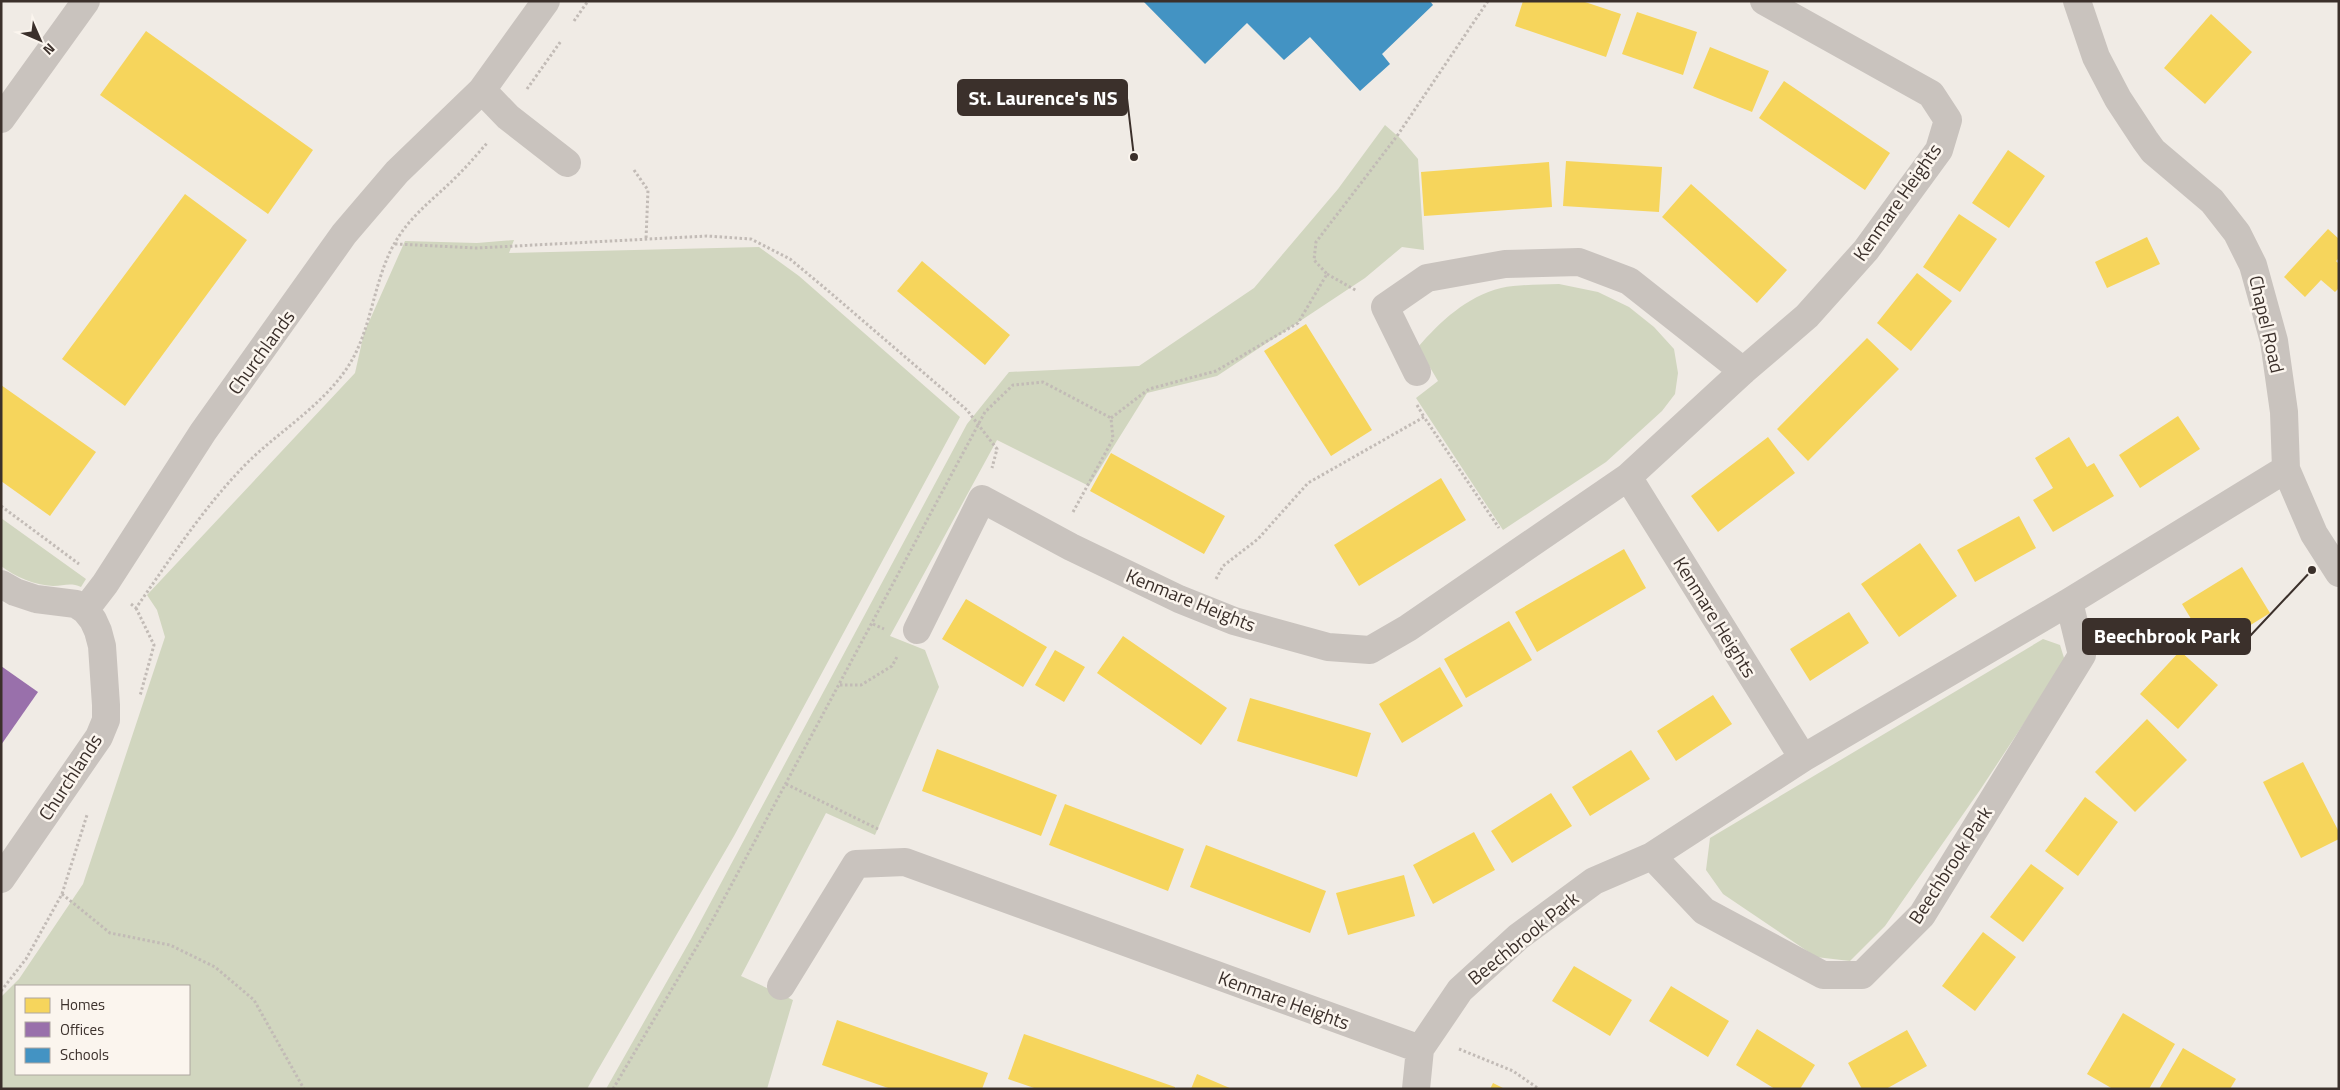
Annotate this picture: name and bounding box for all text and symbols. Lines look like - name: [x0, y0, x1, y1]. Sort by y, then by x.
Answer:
- north arrow: [15, 15, 65, 65]
- text: N: [39, 39, 60, 60]
- callout: St. Laurence's NS: [958, 80, 1127, 115]
- text: St. Laurence's NS: [968, 82, 1118, 113]
- street label: Kenmare Heights: [1845, 137, 1948, 266]
- street label: Chapel Road: [2242, 272, 2293, 376]
- street label: Churchlands: [220, 303, 301, 400]
- street label: Kenmare Heights: [1667, 551, 1764, 683]
- street label: Kenmare Heights: [1122, 560, 1261, 639]
- callout: Beechbrook Park: [2083, 619, 2250, 654]
- text: Beechbrook Park: [2094, 620, 2241, 651]
- street label: Churchlands: [31, 727, 109, 826]
- street label: Beechbrook Park: [1901, 800, 1999, 929]
- street label: Beechbrook Park: [1461, 884, 1584, 992]
- street label: Kenmare Heights: [1214, 962, 1354, 1037]
- legend: [15, 985, 190, 1075]
- text: Homes: [60, 993, 105, 1016]
- text: Offices: [60, 1018, 104, 1041]
- text: Schools: [60, 1043, 109, 1066]

